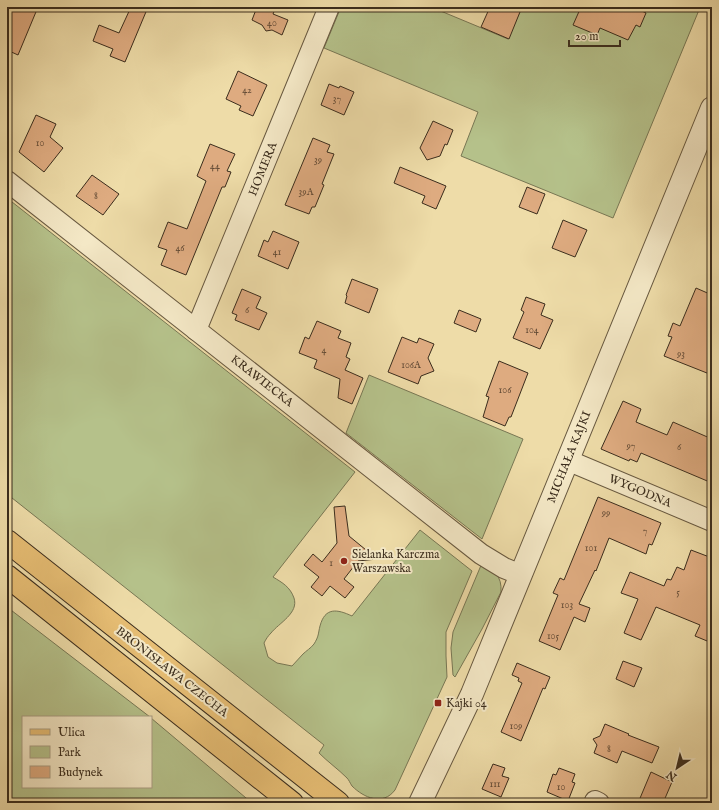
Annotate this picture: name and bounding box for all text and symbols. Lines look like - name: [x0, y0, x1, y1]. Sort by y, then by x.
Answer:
- house number: 40: [267, 17, 277, 30]
- scale bar: [569, 22, 620, 48]
- text: 20 m: [575, 29, 598, 44]
- house number: 42: [242, 84, 252, 97]
- house number: 37: [333, 93, 342, 106]
- house number: 10: [36, 137, 44, 150]
- street label: HOMERA: [245, 139, 281, 198]
- house number: 39: [314, 154, 322, 167]
- house number: 44: [210, 160, 220, 173]
- house number: 39A: [299, 186, 314, 199]
- house number: 8: [94, 190, 98, 203]
- house number: 46: [175, 242, 185, 255]
- house number: 41: [273, 246, 282, 259]
- house number: 6: [245, 304, 250, 317]
- house number: 104: [525, 324, 539, 337]
- house number: 4: [322, 344, 327, 357]
- house number: 93: [676, 348, 685, 361]
- street label: KRAWIECKA: [228, 352, 297, 411]
- house number: 106A: [401, 359, 421, 372]
- house number: 106: [499, 384, 512, 397]
- street label: MICHAŁA KAJKI: [544, 409, 595, 506]
- house number: 97: [625, 440, 636, 453]
- house number: 6: [677, 441, 682, 454]
- street label: WYGODNA: [606, 471, 674, 511]
- house number: 99: [601, 507, 610, 520]
- house number: 7: [643, 525, 648, 538]
- house number: 101: [585, 542, 597, 555]
- place label: Sielanka Karczma Warszawska: [352, 547, 440, 576]
- marker: Sielanka Karczma Warszawska: [339, 556, 349, 566]
- house number: 1: [329, 557, 333, 570]
- house number: 5: [676, 586, 680, 599]
- house number: 103: [561, 599, 573, 612]
- street label: BRONISŁAWA CZECHA: [113, 624, 232, 721]
- house number: 105: [547, 630, 559, 643]
- place label: Kajki 04: [446, 696, 487, 711]
- marker: Kajki 04: [433, 698, 443, 708]
- legend: [22, 716, 152, 788]
- house number: 109: [510, 720, 522, 733]
- text: Ulica: [58, 725, 86, 740]
- house number: 8: [607, 743, 611, 756]
- text: Park: [58, 745, 81, 760]
- north arrow: [657, 748, 697, 788]
- text: Budynek: [58, 765, 103, 780]
- text: N: [664, 767, 681, 784]
- house number: 111: [489, 778, 501, 791]
- house number: 10: [557, 781, 565, 794]

